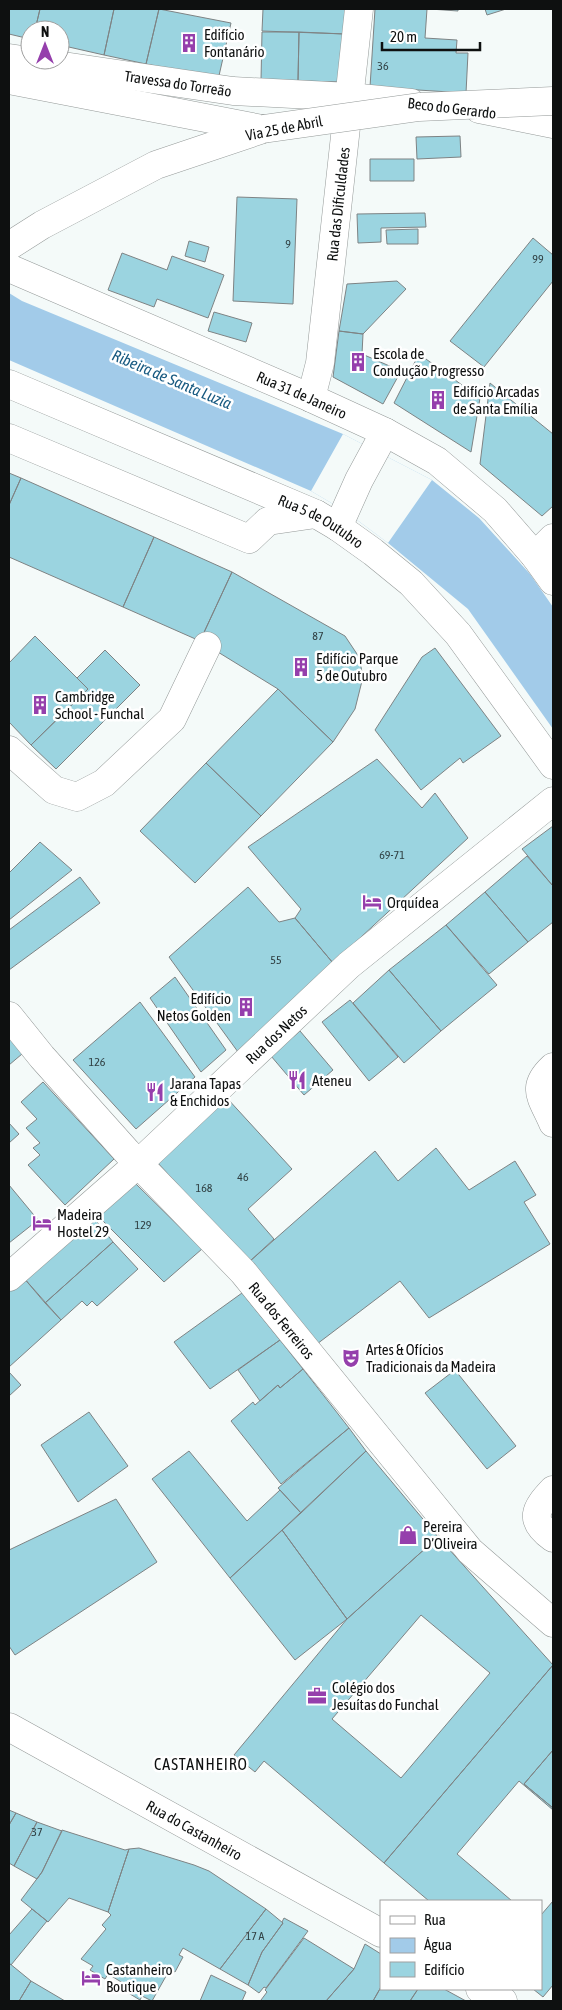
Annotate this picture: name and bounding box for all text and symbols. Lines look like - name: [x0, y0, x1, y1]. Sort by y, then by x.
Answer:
- north arrow: [20, 20, 70, 70]
- scale bar: [382, 20, 480, 52]
- text: N: [41, 24, 49, 40]
- place label: Edifício Fontanário: [204, 26, 265, 60]
- text: 20 m: [390, 28, 417, 45]
- building icon: Edifício Fontanário: [178, 32, 200, 54]
- house number: 36: [377, 59, 389, 73]
- street label: Travessa do Torreão: [123, 67, 233, 99]
- street label: Beco do Gerardo: [407, 94, 497, 122]
- street label: Via 25 de Abril: [244, 112, 324, 144]
- street label: Rua das Dificuldades: [323, 146, 352, 262]
- house number: 9: [285, 237, 291, 251]
- house number: 99: [532, 252, 544, 266]
- place label: Escola de Condução Progresso: [373, 345, 484, 379]
- water label: Ribeira de Santa Luzia: [110, 346, 235, 412]
- building icon: Escola de Condução Progresso: [347, 351, 369, 373]
- street label: Rua 31 de Janeiro: [254, 367, 350, 422]
- place label: Edifício Arcadas de Santa Emília: [453, 383, 539, 417]
- building icon: Edifício Arcadas de Santa Emília: [427, 389, 449, 411]
- street label: Rua 5 de Outubro: [276, 491, 367, 551]
- house number: 87: [312, 629, 324, 643]
- place label: Edifício Parque 5 de Outubro: [316, 650, 398, 684]
- building icon: Edifício Parque 5 de Outubro: [290, 656, 312, 678]
- place label: Cambridge School - Funchal: [55, 688, 144, 722]
- building icon: Cambridge School - Funchal: [29, 694, 51, 716]
- house number: 69-71: [379, 848, 405, 862]
- hotel icon: Orquídea: [361, 891, 383, 913]
- place label: Orquídea: [387, 894, 439, 911]
- house number: 55: [270, 953, 282, 967]
- place label: Edifício Netos Golden: [157, 990, 231, 1024]
- building icon: Edifício Netos Golden: [235, 996, 257, 1018]
- street label: Rua dos Netos: [242, 1001, 310, 1067]
- house number: 126: [89, 1055, 106, 1069]
- restaurant icon: Ateneu: [286, 1069, 308, 1091]
- place label: Ateneu: [312, 1072, 352, 1089]
- place label: Jarana Tapas & Enchidos: [170, 1075, 241, 1109]
- restaurant icon: Jarana Tapas & Enchidos: [144, 1081, 166, 1103]
- house number: 46: [237, 1170, 249, 1184]
- house number: 168: [196, 1181, 213, 1195]
- place label: Madeira Hostel 29: [57, 1206, 109, 1240]
- hotel icon: Madeira Hostel 29: [31, 1212, 53, 1234]
- house number: 129: [135, 1218, 152, 1232]
- street label: Rua dos Ferreiros: [246, 1278, 318, 1362]
- place label: Artes & Ofícios Tradicionais da Madeira: [366, 1341, 496, 1375]
- theatre icon: Artes & Ofícios Tradicionais da Madeira: [340, 1347, 362, 1369]
- place label: Pereira D’Oliveira: [423, 1518, 478, 1552]
- shop icon: Pereira D’Oliveira: [397, 1524, 419, 1546]
- place label: Colégio dos Jesuítas do Funchal: [332, 1679, 439, 1713]
- office icon: Colégio dos Jesuítas do Funchal: [306, 1685, 328, 1707]
- district label: CASTANHEIRO: [154, 1755, 248, 1773]
- street label: Rua do Castanheiro: [144, 1796, 245, 1863]
- house number: 37: [31, 1825, 43, 1839]
- legend: [380, 1900, 542, 1990]
- text: Rua: [424, 1911, 446, 1928]
- house number: 17 A: [246, 1929, 265, 1943]
- text: Água: [424, 1936, 452, 1953]
- place label: Castanheiro Boutique: [106, 1961, 173, 1995]
- text: Edifício: [424, 1961, 465, 1978]
- hotel icon: Castanheiro Boutique: [80, 1967, 102, 1989]

